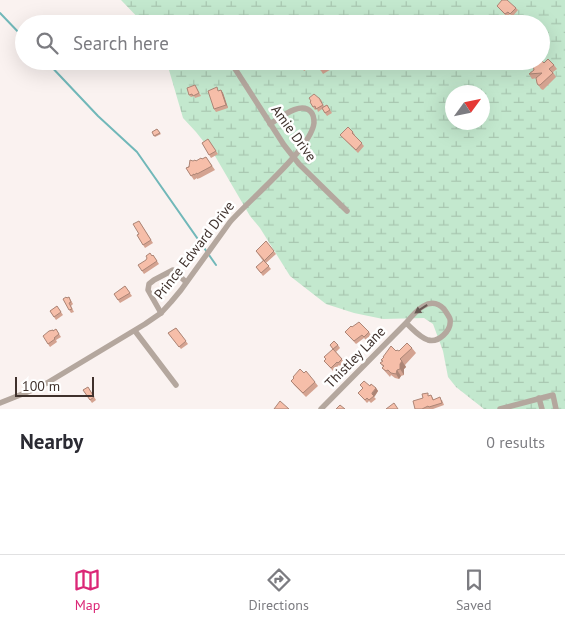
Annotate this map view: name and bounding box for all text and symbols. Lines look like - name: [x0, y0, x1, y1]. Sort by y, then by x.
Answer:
- search box: [15, 15, 550, 70]
- icon: search: [33, 29, 61, 57]
- text: Search here: [73, 31, 169, 55]
- north arrow: [445, 85, 490, 130]
- street label: Amie Drive: [267, 101, 321, 165]
- street label: Prince Edward Drive: [150, 197, 238, 303]
- one-way arrow: [414, 304, 428, 314]
- street label: Thistley Lane: [321, 322, 389, 392]
- scale bar: [15, 374, 94, 397]
- text: 100 m: [22, 377, 60, 395]
- text: Nearby: [20, 428, 83, 455]
- text: 0 results: [486, 432, 545, 452]
- tab: Map: [73, 566, 101, 614]
- tab: Directions: [248, 566, 309, 614]
- tab: Saved: [456, 566, 492, 614]

